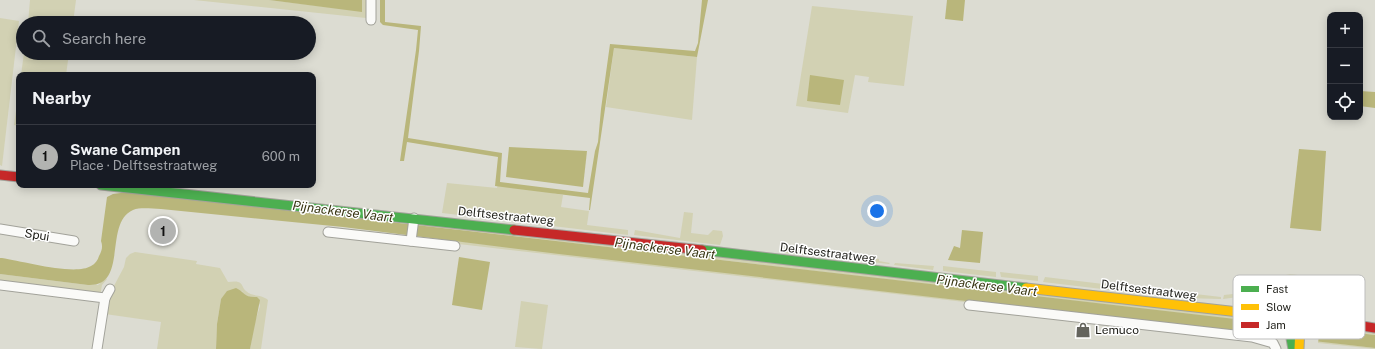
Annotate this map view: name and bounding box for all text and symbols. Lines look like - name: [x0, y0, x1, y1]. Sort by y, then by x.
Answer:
- map controls: [1327, 12, 1363, 120]
- button: +: [1327, 12, 1363, 48]
- search box: [16, 16, 316, 60]
- icon: search: [30, 27, 52, 49]
- text: Search here: [62, 30, 146, 47]
- button: −: [1327, 48, 1363, 84]
- button: locate: [1327, 84, 1363, 120]
- text: Nearby: [32, 88, 91, 108]
- text: Swane Campen: [70, 141, 181, 158]
- text: 1: [42, 149, 48, 164]
- text: 600 m: [262, 149, 300, 164]
- text: Place · Delftsestraatweg: [70, 158, 217, 173]
- water label: Pijnackerse Vaart: [292, 198, 394, 225]
- your location: [867, 201, 887, 221]
- street label: Delftsestraatweg: [457, 204, 555, 228]
- pin: 1: [150, 216, 176, 246]
- street label: Spui: [23, 226, 51, 244]
- water label: Pijnackerse Vaart: [614, 235, 716, 262]
- street label: Delftsestraatweg: [779, 240, 877, 266]
- water label: Pijnackerse Vaart: [936, 272, 1038, 299]
- legend: [1233, 275, 1365, 339]
- street label: Delftsestraatweg: [1100, 277, 1198, 303]
- text: Fast: [1266, 283, 1288, 295]
- text: Slow: [1266, 301, 1292, 313]
- text: Jam: [1266, 319, 1286, 331]
- shop icon: Lemuco: [1074, 321, 1092, 339]
- place label: Lemuco: [1095, 323, 1139, 337]

